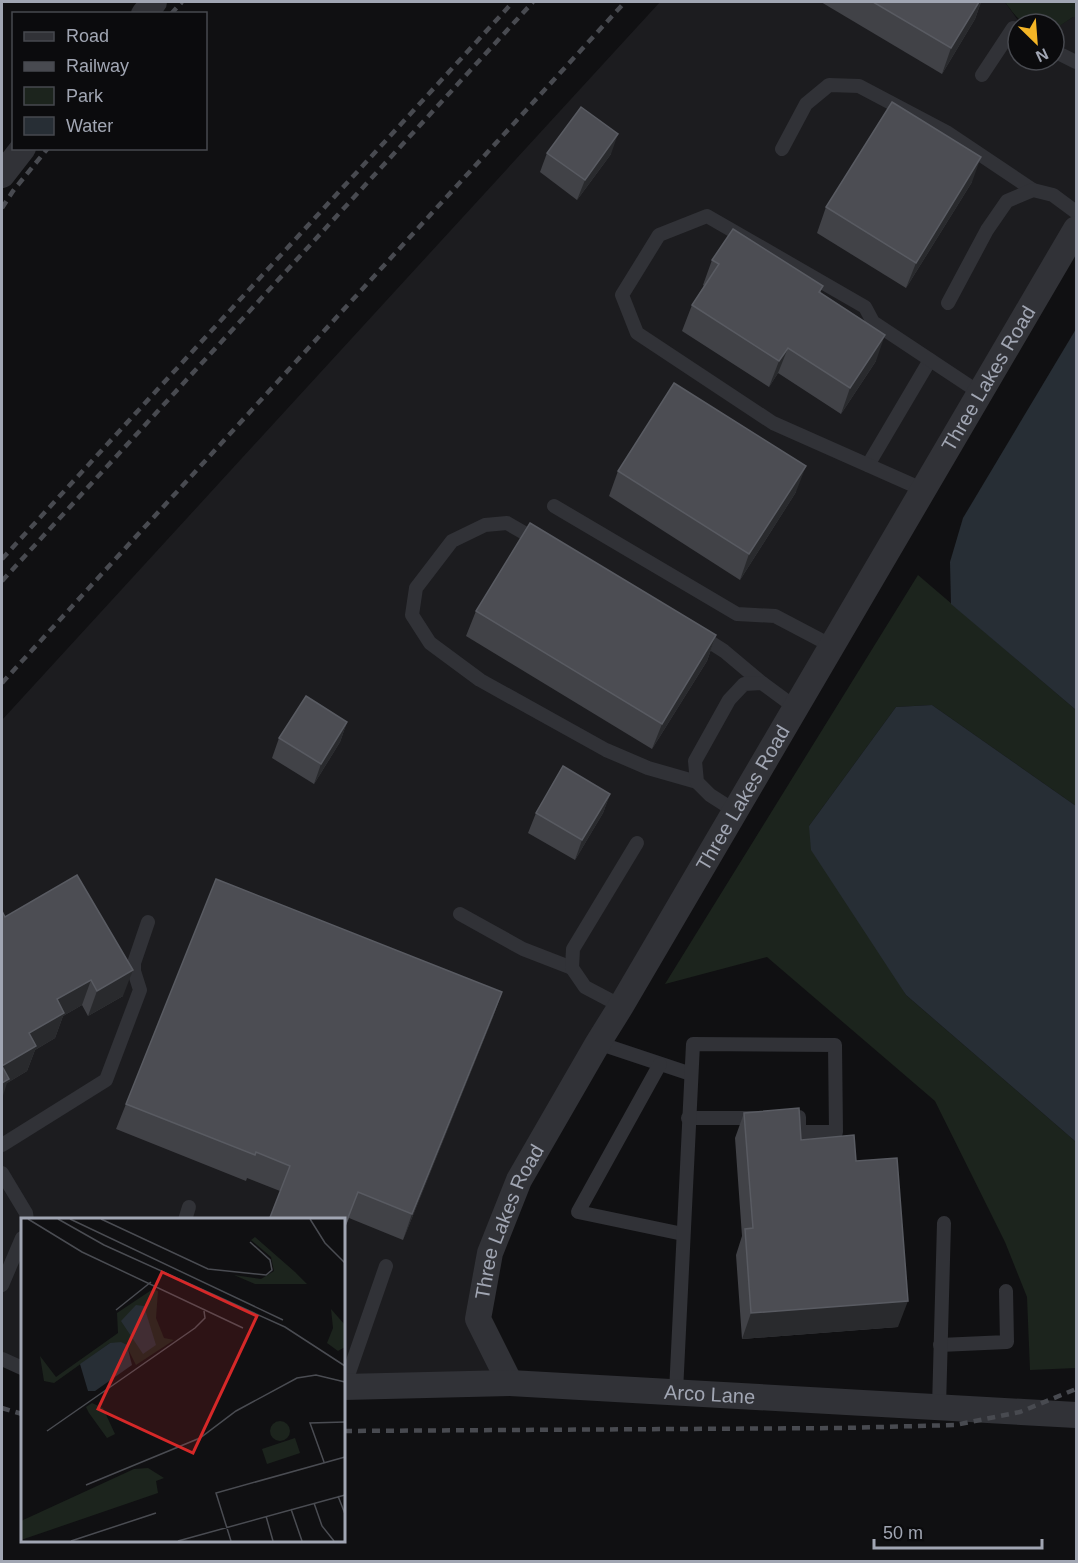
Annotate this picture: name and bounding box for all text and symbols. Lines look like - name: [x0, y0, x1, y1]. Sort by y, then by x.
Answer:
- legend: [12, 12, 207, 150]
- north arrow: [1006, 12, 1066, 72]
- text: Road: [66, 26, 109, 46]
- text: N: [1033, 45, 1051, 65]
- text: Railway: [66, 56, 129, 76]
- text: Park: [66, 86, 104, 106]
- text: Water: [66, 116, 113, 136]
- street label: Three Lakes Road: [937, 302, 1039, 455]
- street label: Three Lakes Road: [692, 721, 794, 875]
- street label: Three Lakes Road: [471, 1141, 548, 1301]
- inset map: [21, 1218, 345, 1542]
- street label: Arco Lane: [663, 1381, 756, 1408]
- scale bar: [874, 1512, 1042, 1550]
- text: 50 m: [883, 1523, 923, 1543]

